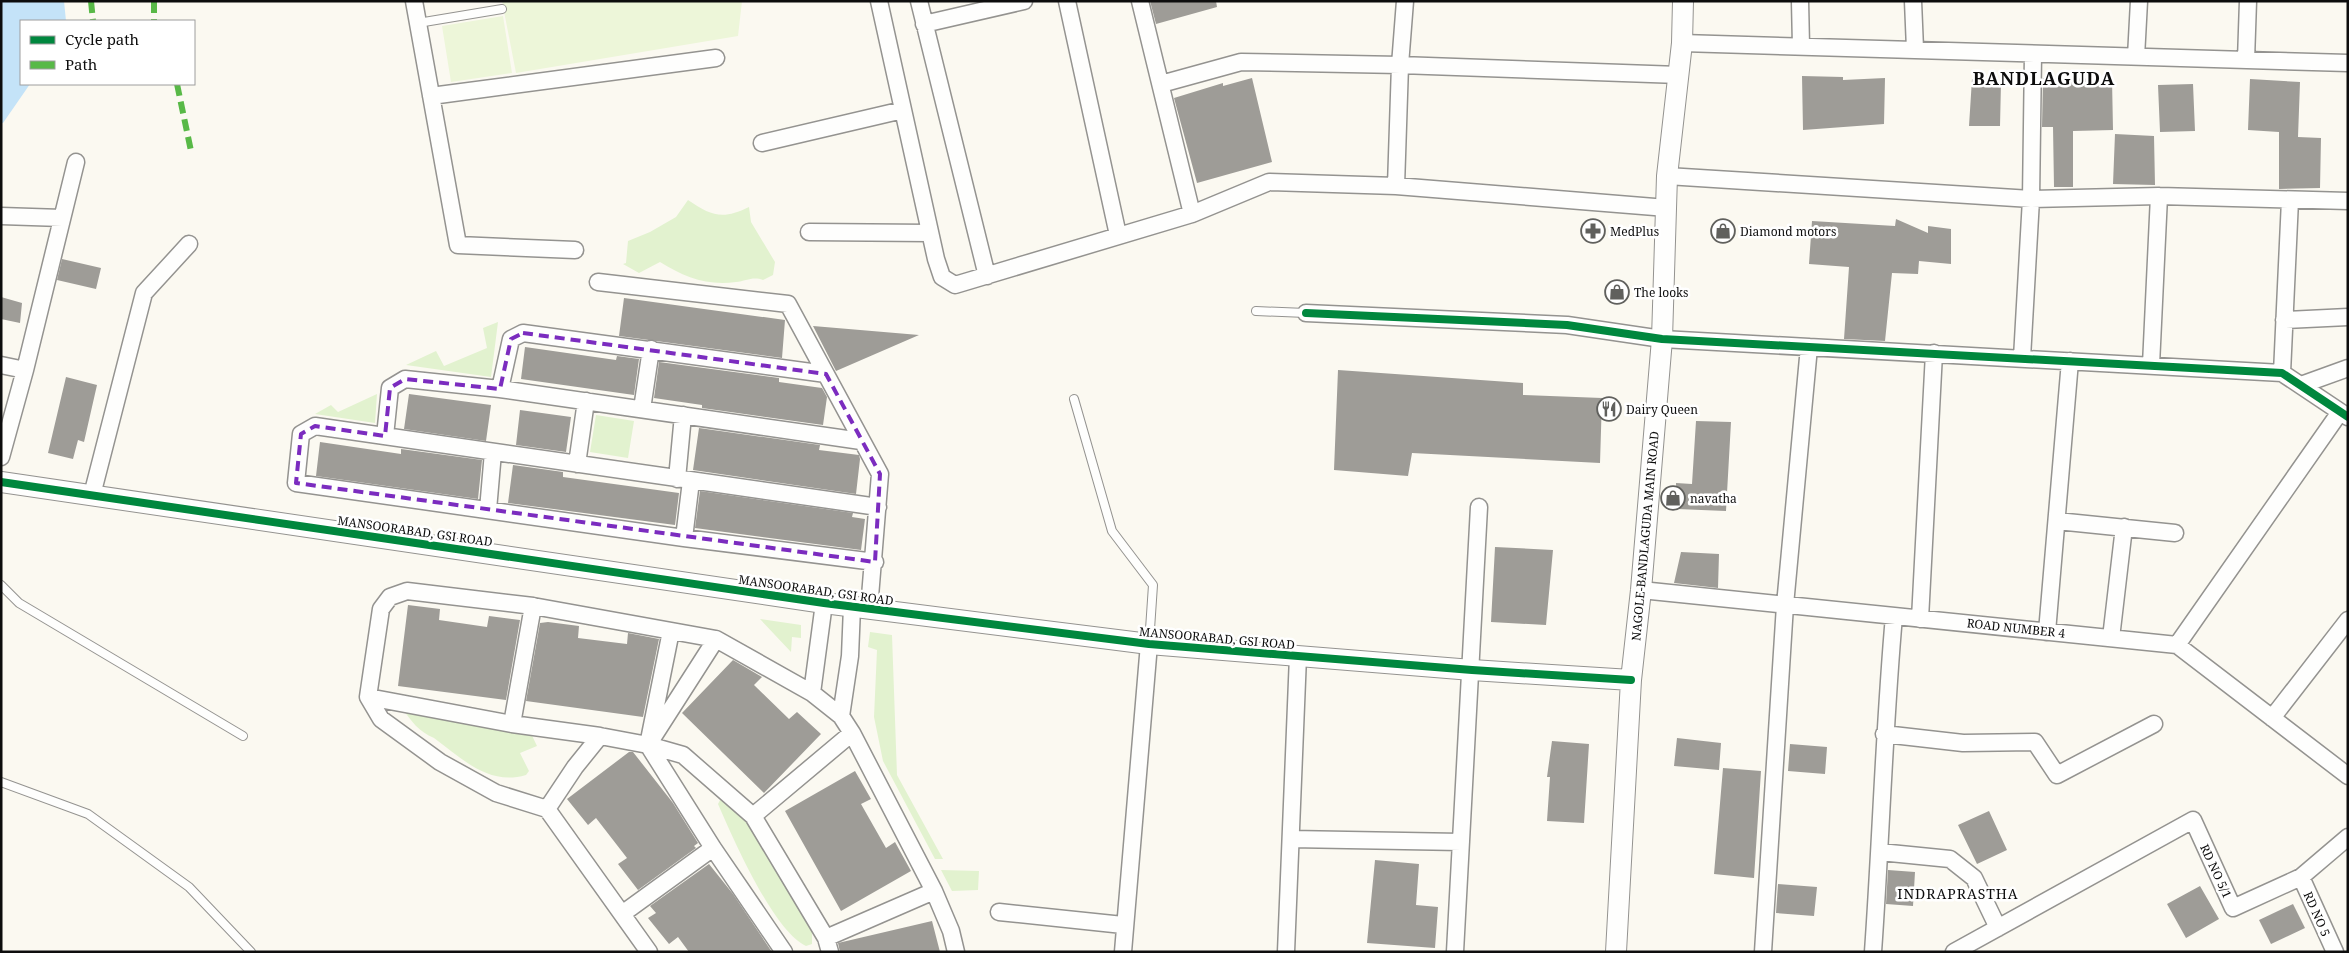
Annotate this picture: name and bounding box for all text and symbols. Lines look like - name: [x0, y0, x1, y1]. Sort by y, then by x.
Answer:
- legend: [20, 20, 195, 85]
- text: Cycle path: [65, 29, 140, 49]
- text: Path: [65, 54, 98, 74]
- district label: BANDLAGUDA: [1973, 66, 2115, 90]
- pharmacy icon: MedPlus: [1580, 218, 1606, 244]
- shop icon: Diamond motors: [1710, 218, 1736, 244]
- place label: MedPlus: [1610, 223, 1659, 240]
- place label: Diamond motors: [1740, 223, 1836, 240]
- shop icon: The looks: [1604, 279, 1630, 305]
- place label: The looks: [1634, 284, 1689, 301]
- restaurant icon: Dairy Queen: [1596, 396, 1622, 422]
- place label: Dairy Queen: [1626, 401, 1698, 418]
- street label: NAGOLE-BANDLAGUDA MAIN ROAD: [1627, 430, 1663, 641]
- shop icon: navatha: [1660, 485, 1686, 511]
- place label: navatha: [1690, 490, 1737, 507]
- street label: MANSOORABAD, GSI ROAD: [336, 512, 494, 550]
- street label: MANSOORABAD, GSI ROAD: [737, 571, 895, 609]
- street label: ROAD NUMBER 4: [1966, 614, 2066, 642]
- street label: MANSOORABAD, GSI ROAD: [1138, 623, 1296, 653]
- street label: RD NO 5/1: [2196, 841, 2236, 901]
- district label: INDRAPRASTHA: [1897, 884, 2019, 903]
- street label: RD NO 5: [2300, 889, 2334, 939]

